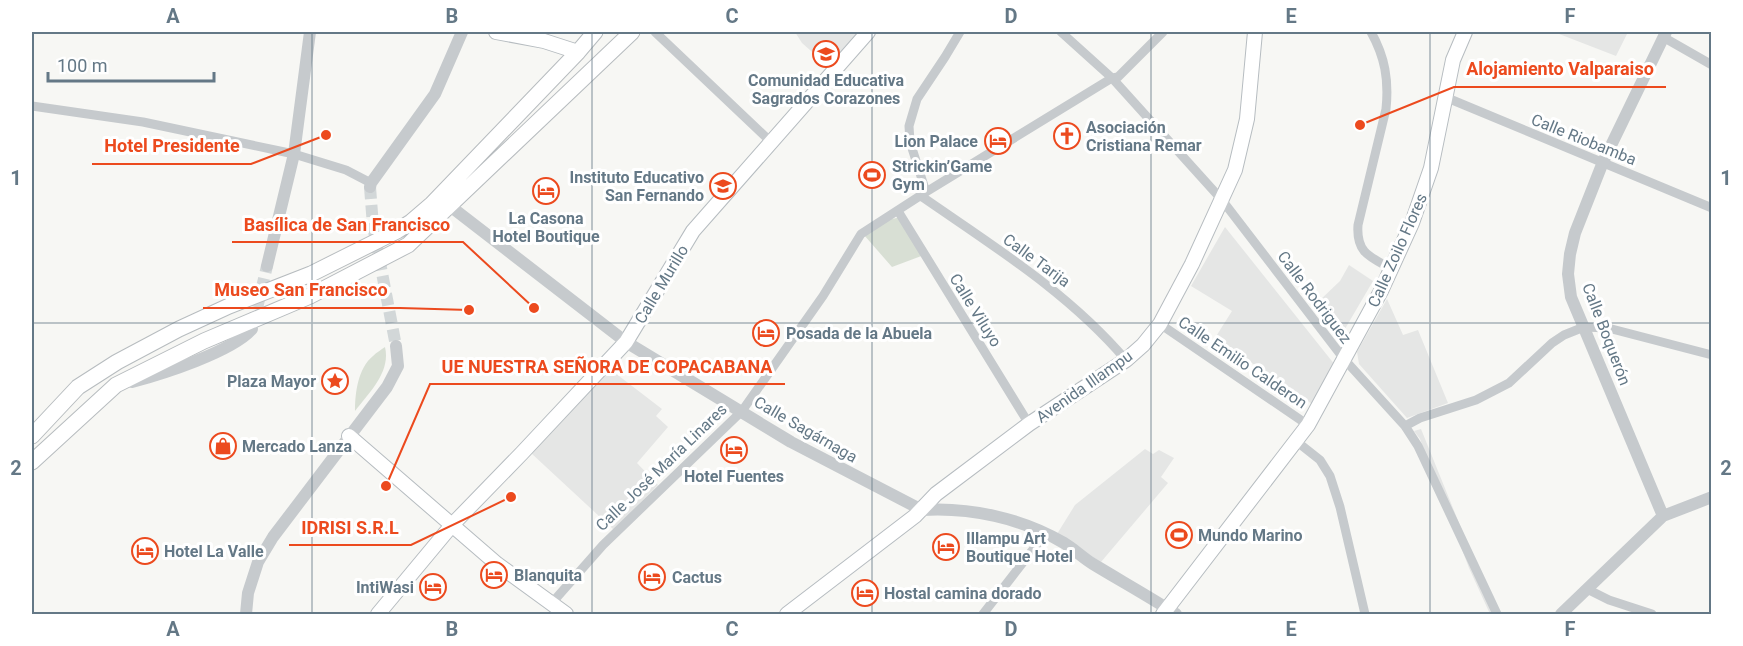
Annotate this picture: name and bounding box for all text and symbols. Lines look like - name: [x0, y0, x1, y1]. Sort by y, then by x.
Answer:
- text: A: [166, 4, 180, 28]
- text: B: [446, 4, 458, 28]
- text: C: [725, 4, 739, 28]
- text: D: [1005, 4, 1018, 28]
- text: E: [1285, 4, 1297, 28]
- text: F: [1565, 4, 1576, 28]
- school or university icon: Comunidad Educativa Sagrados Corazones: [811, 39, 841, 69]
- scale bar: [48, 45, 214, 83]
- callout: Alojamiento Valparaiso: [1454, 51, 1666, 87]
- text: 100 m: [57, 55, 108, 76]
- text: Alojamiento Valparaiso: [1466, 58, 1654, 79]
- place label: Comunidad Educativa Sagrados Corazones: [748, 71, 904, 108]
- street label: Calle Riobamba: [1528, 110, 1639, 169]
- place label: Asociación Cristiana Remar: [1086, 118, 1202, 155]
- church icon: Asociación Cristiana Remar: [1052, 121, 1082, 151]
- hotel icon: Lion Palace: [983, 126, 1013, 156]
- callout: Hotel Presidente: [92, 128, 251, 164]
- place label: Lion Palace: [895, 132, 978, 151]
- text: Hotel Presidente: [104, 135, 240, 156]
- place label: Strickin’Game Gym: [892, 157, 993, 194]
- sports icon: Strickin’Game Gym: [857, 160, 887, 190]
- text: 1: [10, 166, 22, 190]
- text: 1: [1720, 166, 1732, 190]
- place label: Instituto Educativo San Fernando: [570, 168, 704, 205]
- school or university icon: Instituto Educativo San Fernando: [708, 171, 738, 201]
- hotel icon: La Casona Hotel Boutique: [531, 176, 561, 206]
- street label: Calle Zoilo Flores: [1364, 190, 1431, 310]
- callout: Basílica de San Francisco: [232, 206, 463, 242]
- place label: La Casona Hotel Boutique: [492, 209, 600, 246]
- text: Basílica de San Francisco: [244, 214, 450, 235]
- street label: Calle Tarija: [999, 230, 1074, 291]
- street label: Calle Murillo: [631, 241, 692, 327]
- street label: Calle Rodriguez: [1274, 247, 1356, 347]
- street label: Calle Viluyo: [946, 270, 1006, 350]
- callout: Museo San Francisco: [203, 272, 400, 308]
- text: Museo San Francisco: [214, 279, 388, 300]
- street label: Calle Boquerón: [1578, 280, 1635, 388]
- street label: Calle Emilio Calderon: [1175, 312, 1311, 413]
- hotel icon: Posada de la Abuela: [751, 318, 781, 348]
- place label: Posada de la Abuela: [786, 324, 933, 343]
- street label: Avenida Illampu: [1032, 346, 1136, 427]
- callout: UE NUESTRA SEÑORA DE COPACABANA: [430, 348, 785, 384]
- text: UE NUESTRA SEÑORA DE COPACABANA: [442, 356, 773, 377]
- place icon: Plaza Mayor: [320, 366, 350, 396]
- place label: Plaza Mayor: [227, 372, 316, 391]
- street label: Calle Sagárnaga: [751, 392, 861, 467]
- street label: Calle José María Linares: [592, 400, 731, 535]
- shop icon: Mercado Lanza: [208, 431, 238, 461]
- hotel icon: Hotel Fuentes: [719, 435, 749, 465]
- place label: Mercado Lanza: [242, 437, 353, 456]
- text: 2: [10, 456, 22, 480]
- text: 2: [1720, 456, 1732, 480]
- place label: Hotel Fuentes: [684, 467, 784, 486]
- callout: IDRISI S.R.L: [289, 509, 411, 545]
- text: IDRISI S.R.L: [301, 517, 399, 538]
- sports icon: Mundo Marino: [1164, 520, 1194, 550]
- place label: Mundo Marino: [1198, 526, 1303, 545]
- place label: Illampu Art Boutique Hotel: [966, 529, 1073, 566]
- hotel icon: Illampu Art Boutique Hotel: [931, 532, 961, 562]
- hotel icon: Hotel La Valle: [130, 536, 160, 566]
- place label: Hotel La Valle: [164, 542, 264, 561]
- hotel icon: Blanquita: [479, 560, 509, 590]
- hotel icon: Cactus: [637, 562, 667, 592]
- place label: Blanquita: [514, 566, 583, 585]
- place label: Cactus: [672, 568, 722, 587]
- hotel icon: IntiWasi: [418, 572, 448, 602]
- place label: IntiWasi: [356, 578, 414, 597]
- hotel icon: Hostal camina dorado: [850, 578, 880, 608]
- place label: Hostal camina dorado: [884, 584, 1041, 603]
- text: A: [166, 617, 180, 641]
- text: B: [446, 617, 458, 641]
- text: C: [725, 617, 739, 641]
- text: D: [1005, 617, 1018, 641]
- text: E: [1285, 617, 1297, 641]
- text: F: [1565, 617, 1576, 641]

